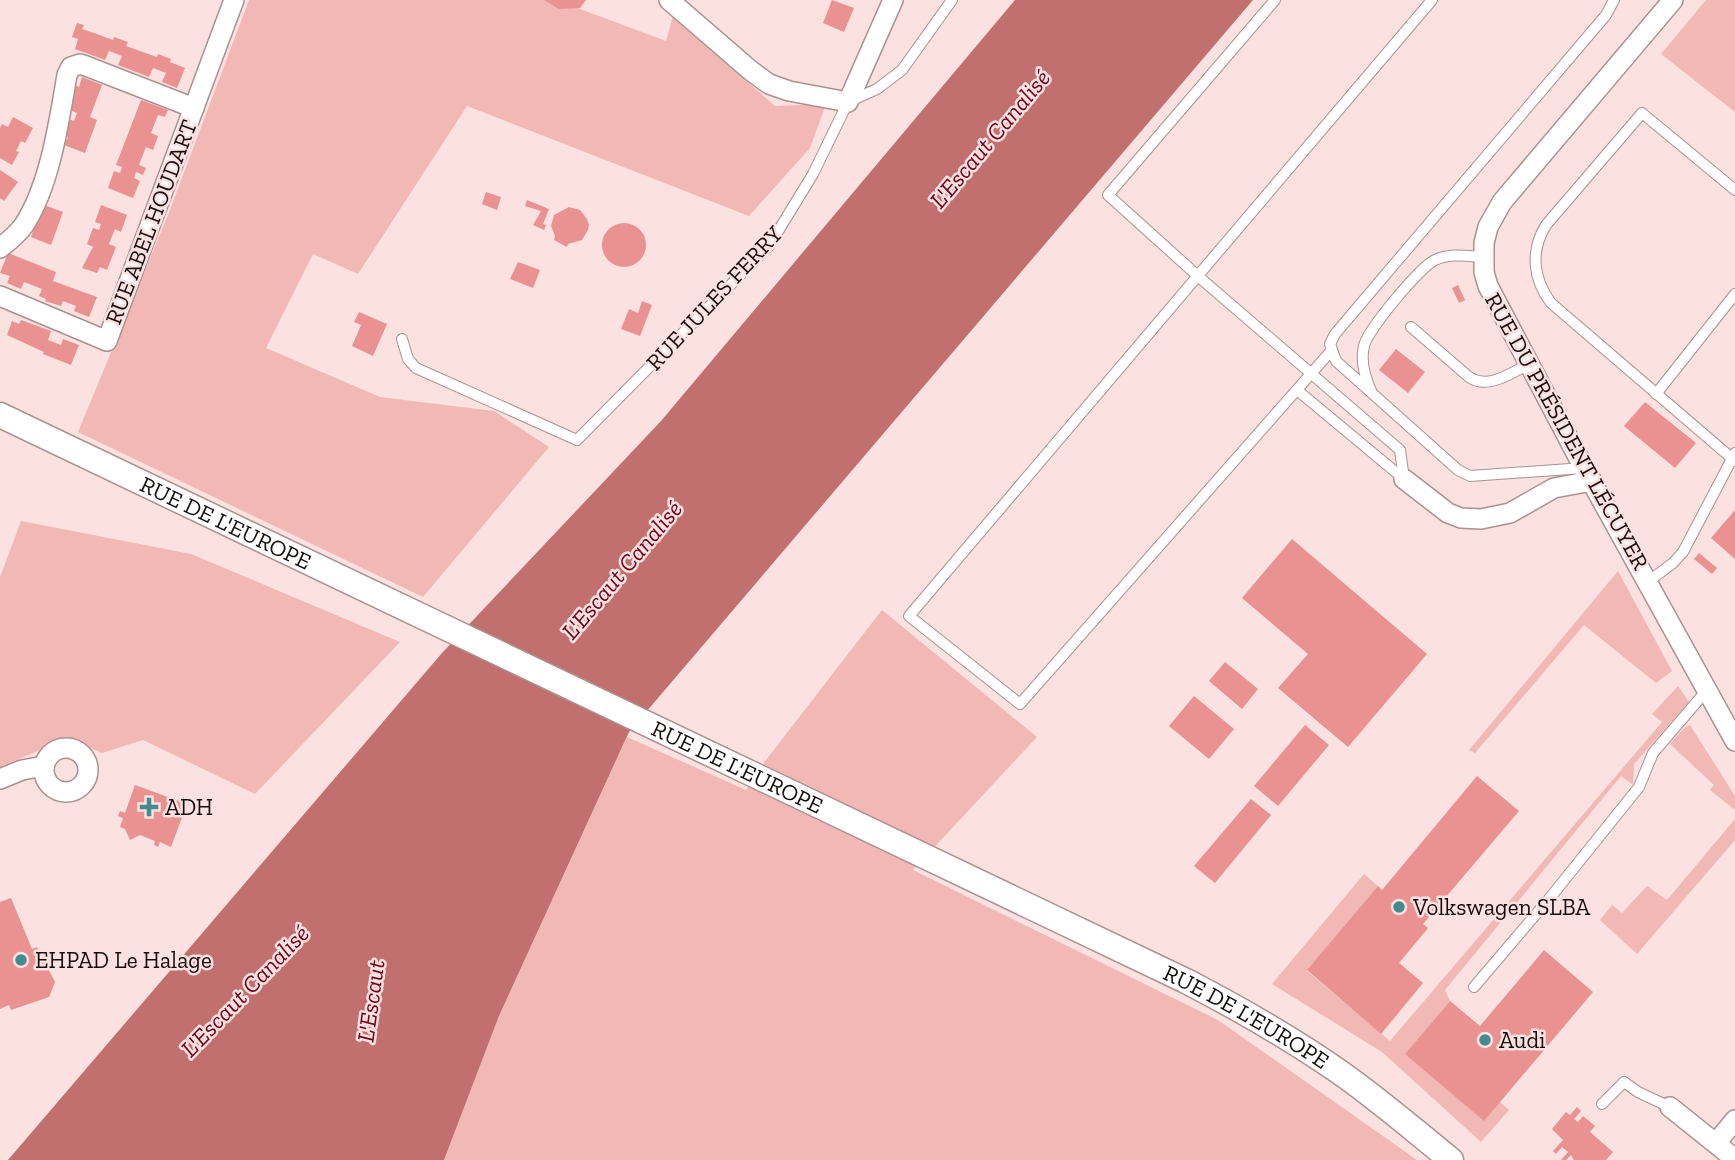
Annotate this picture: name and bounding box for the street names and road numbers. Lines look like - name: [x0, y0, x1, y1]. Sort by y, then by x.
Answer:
- street label: RUE ABEL HOUDART: [99, 116, 203, 328]
- street label: RUE JULES FERRY: [640, 219, 789, 376]
- street label: RUE DU PRÉSIDENT LÉCUYER: [1479, 288, 1655, 574]
- street label: RUE DE L'EUROPE: [136, 470, 316, 575]
- street label: RUE DE L'EUROPE: [647, 714, 827, 820]
- street label: RUE DE L'EUROPE: [1159, 958, 1334, 1075]

